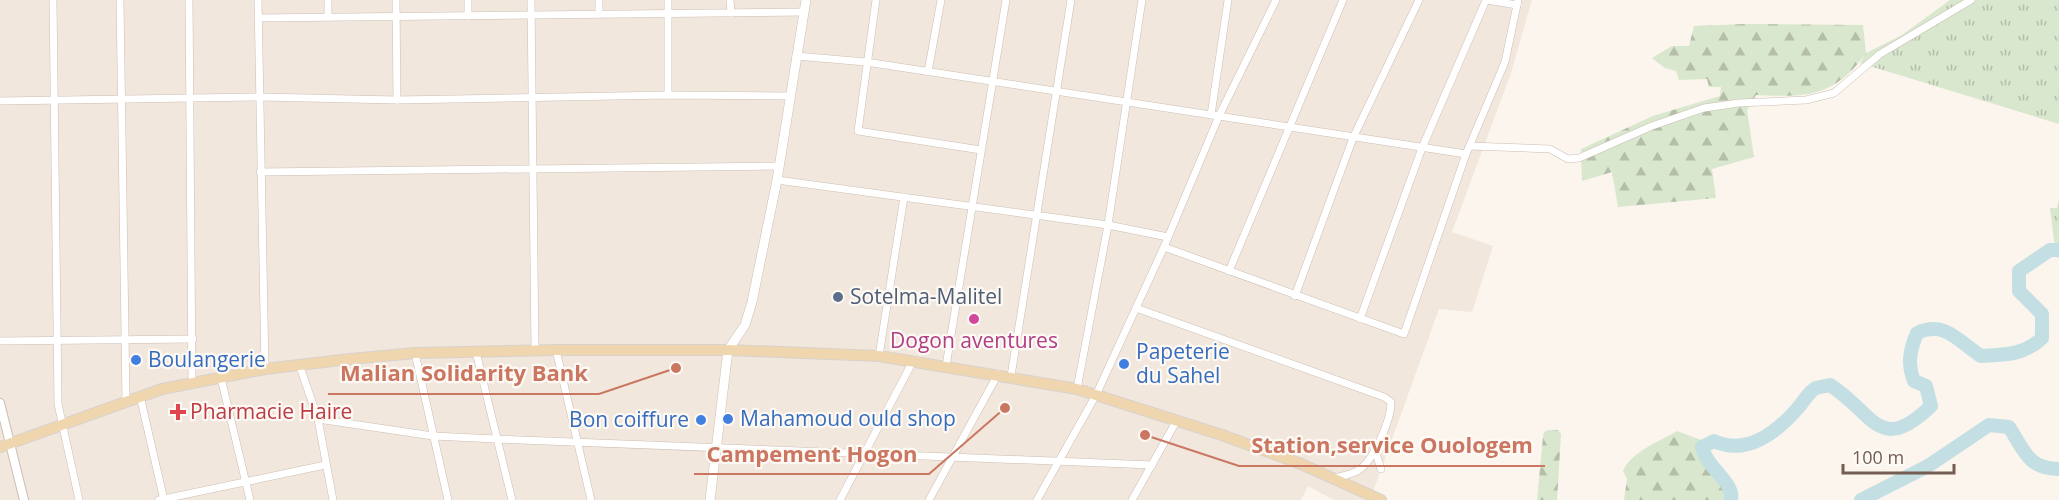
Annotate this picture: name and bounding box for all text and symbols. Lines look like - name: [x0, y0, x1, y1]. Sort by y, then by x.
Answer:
- place label: Sotelma-Malitel: [850, 282, 1002, 310]
- marker: Sotelma-Malitel: [831, 290, 845, 304]
- marker: Dogon aventures: [967, 312, 981, 326]
- place label: Dogon aventures: [890, 326, 1058, 354]
- place label: Papeterie du Sahel: [1136, 337, 1230, 389]
- place label: Boulangerie: [148, 345, 266, 373]
- marker: Boulangerie: [129, 353, 143, 367]
- callout: Malian Solidarity Bank: [328, 354, 599, 394]
- text: Malian Solidarity Bank: [340, 357, 588, 387]
- marker: Papeterie du Sahel: [1117, 357, 1131, 371]
- place label: Pharmacie Haire: [190, 397, 352, 425]
- place label: Mahamoud ould shop: [740, 404, 956, 432]
- marker: Pharmacie Haire: [171, 405, 185, 419]
- place label: Bon coiffure: [569, 405, 689, 433]
- marker: Mahamoud ould shop: [721, 412, 735, 426]
- marker: Bon coiffure: [694, 413, 708, 427]
- callout: Station,service Ouologem: [1239, 426, 1545, 466]
- text: Station,service Ouologem: [1251, 429, 1533, 459]
- callout: Campement Hogon: [694, 434, 929, 474]
- scale bar: [1843, 437, 1954, 475]
- text: Campement Hogon: [706, 438, 918, 468]
- text: 100 m: [1852, 445, 1904, 469]

